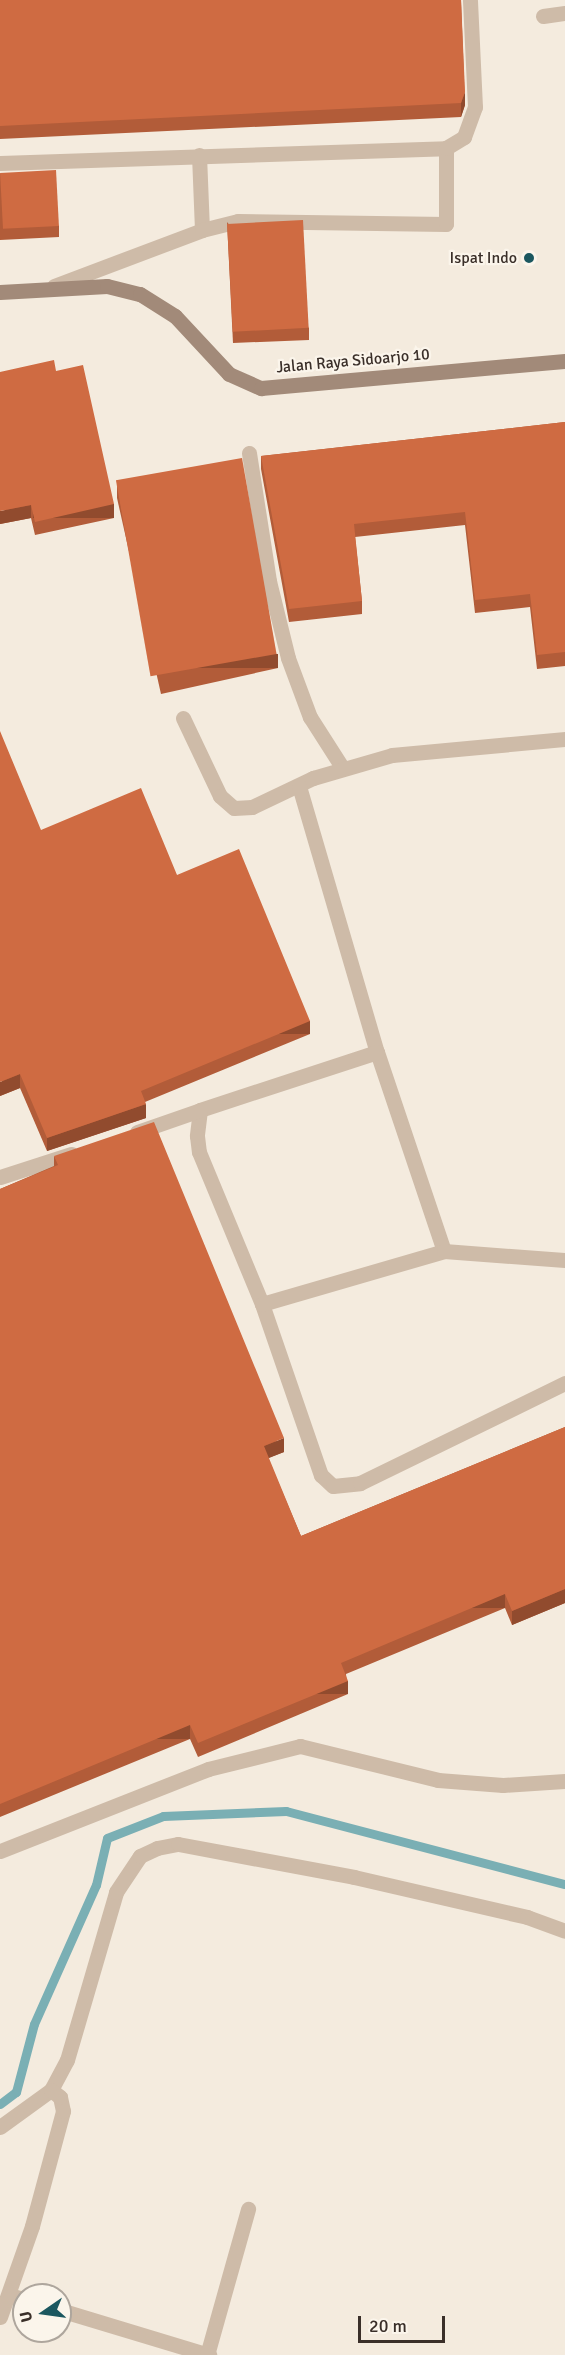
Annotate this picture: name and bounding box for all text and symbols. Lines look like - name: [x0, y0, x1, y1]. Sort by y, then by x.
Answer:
- place label: Ispat Indo: [450, 248, 517, 268]
- marker: Ispat Indo: [522, 251, 536, 265]
- street label: Jalan Raya Sidoarjo 10: [275, 345, 431, 377]
- north arrow: [12, 2283, 72, 2343]
- scale bar: [361, 2304, 448, 2342]
- text: U: [15, 2309, 37, 2324]
- text: 20 m: [369, 2315, 407, 2337]

